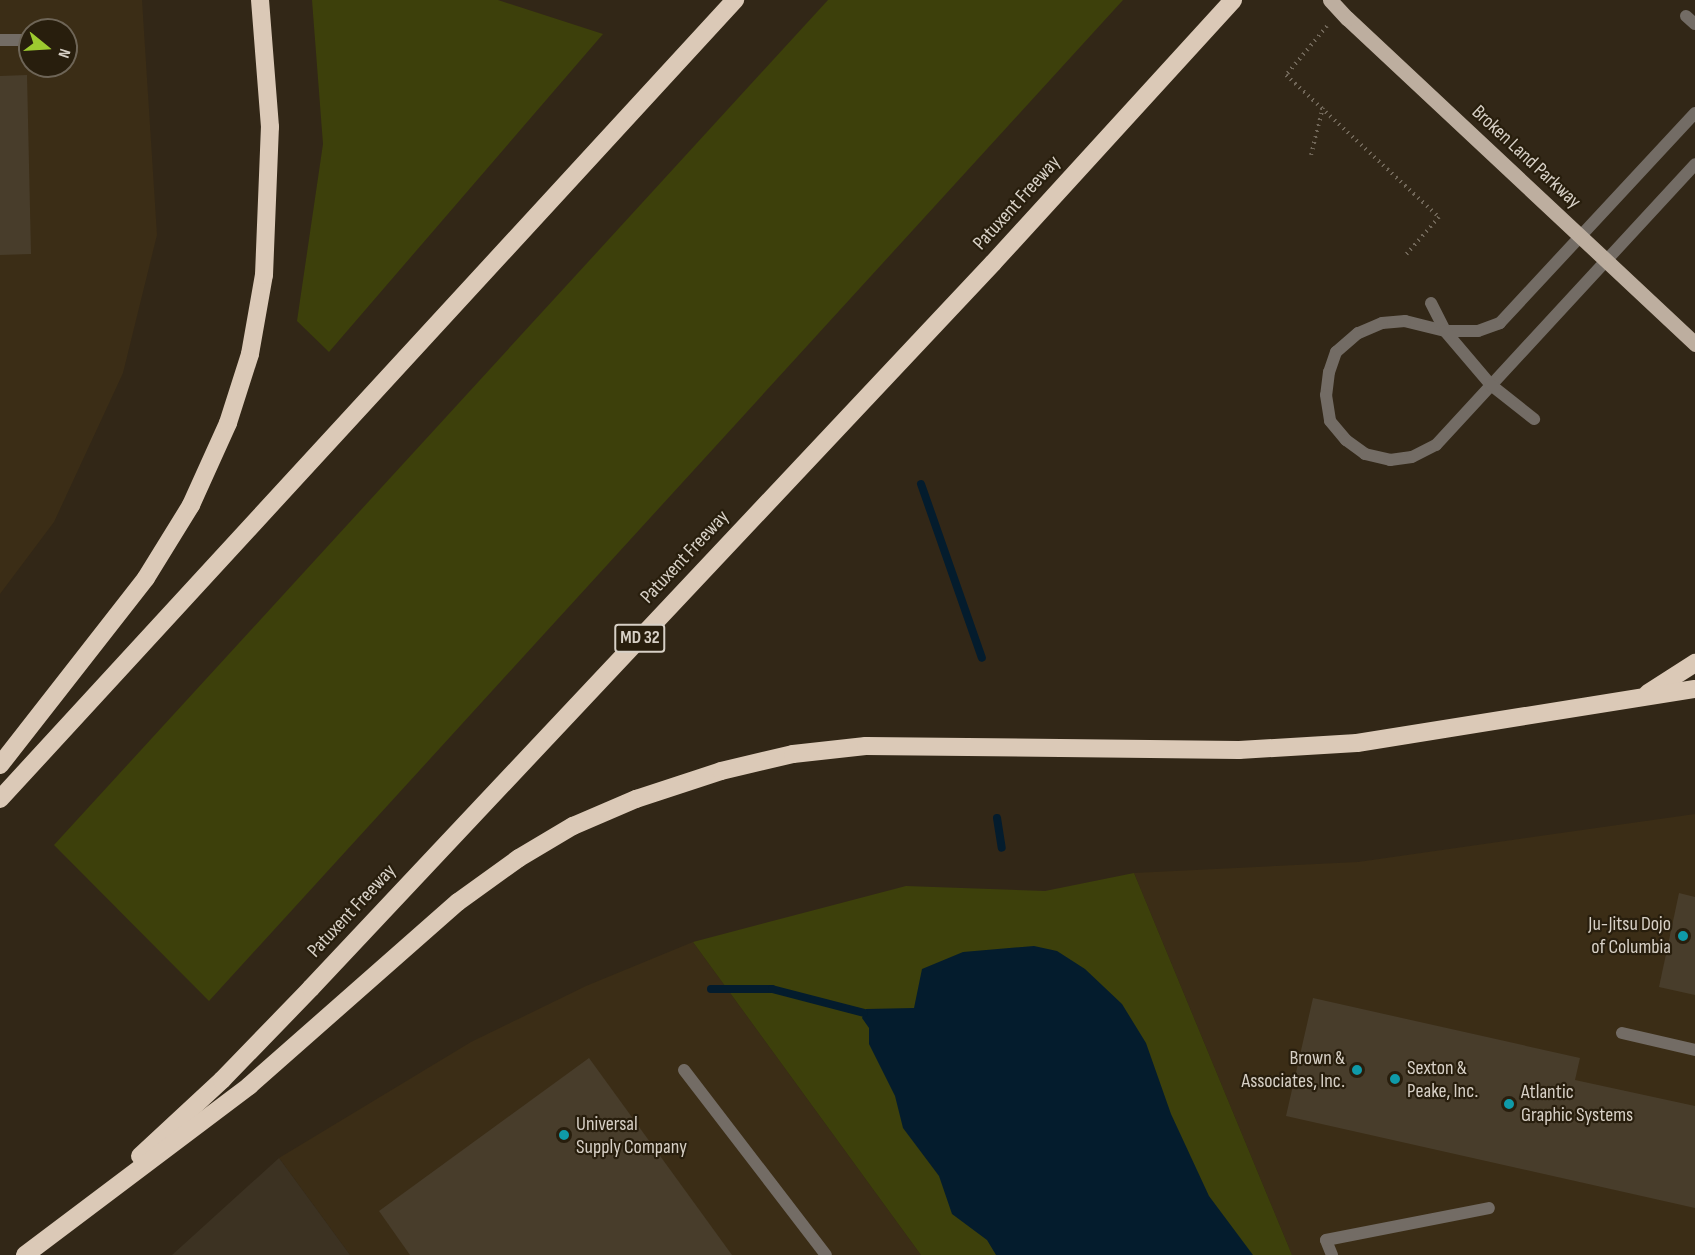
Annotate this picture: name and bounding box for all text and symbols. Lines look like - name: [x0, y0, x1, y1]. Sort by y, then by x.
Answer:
- north arrow: [18, 18, 78, 78]
- text: N: [53, 46, 74, 60]
- street label: Broken Land Parkway: [1466, 100, 1586, 214]
- street label: Patuxent Freeway: [968, 151, 1066, 255]
- street label: Patuxent Freeway: [636, 505, 734, 609]
- road number: MD 32: [613, 623, 667, 653]
- street label: Patuxent Freeway: [303, 859, 401, 963]
- place label: Ju-Jitsu Dojo of Columbia: [1588, 912, 1671, 959]
- marker: Ju-Jitsu Dojo of Columbia: [1676, 929, 1690, 943]
- place label: Brown & Associates, Inc.: [1242, 1046, 1345, 1093]
- place label: Sexton & Peake, Inc.: [1407, 1056, 1478, 1103]
- marker: Brown & Associates, Inc.: [1350, 1063, 1364, 1077]
- marker: Sexton & Peake, Inc.: [1388, 1072, 1402, 1086]
- place label: Atlantic Graphic Systems: [1521, 1080, 1633, 1127]
- marker: Atlantic Graphic Systems: [1502, 1097, 1516, 1111]
- place label: Universal Supply Company: [576, 1112, 687, 1159]
- marker: Universal Supply Company: [557, 1128, 571, 1142]

